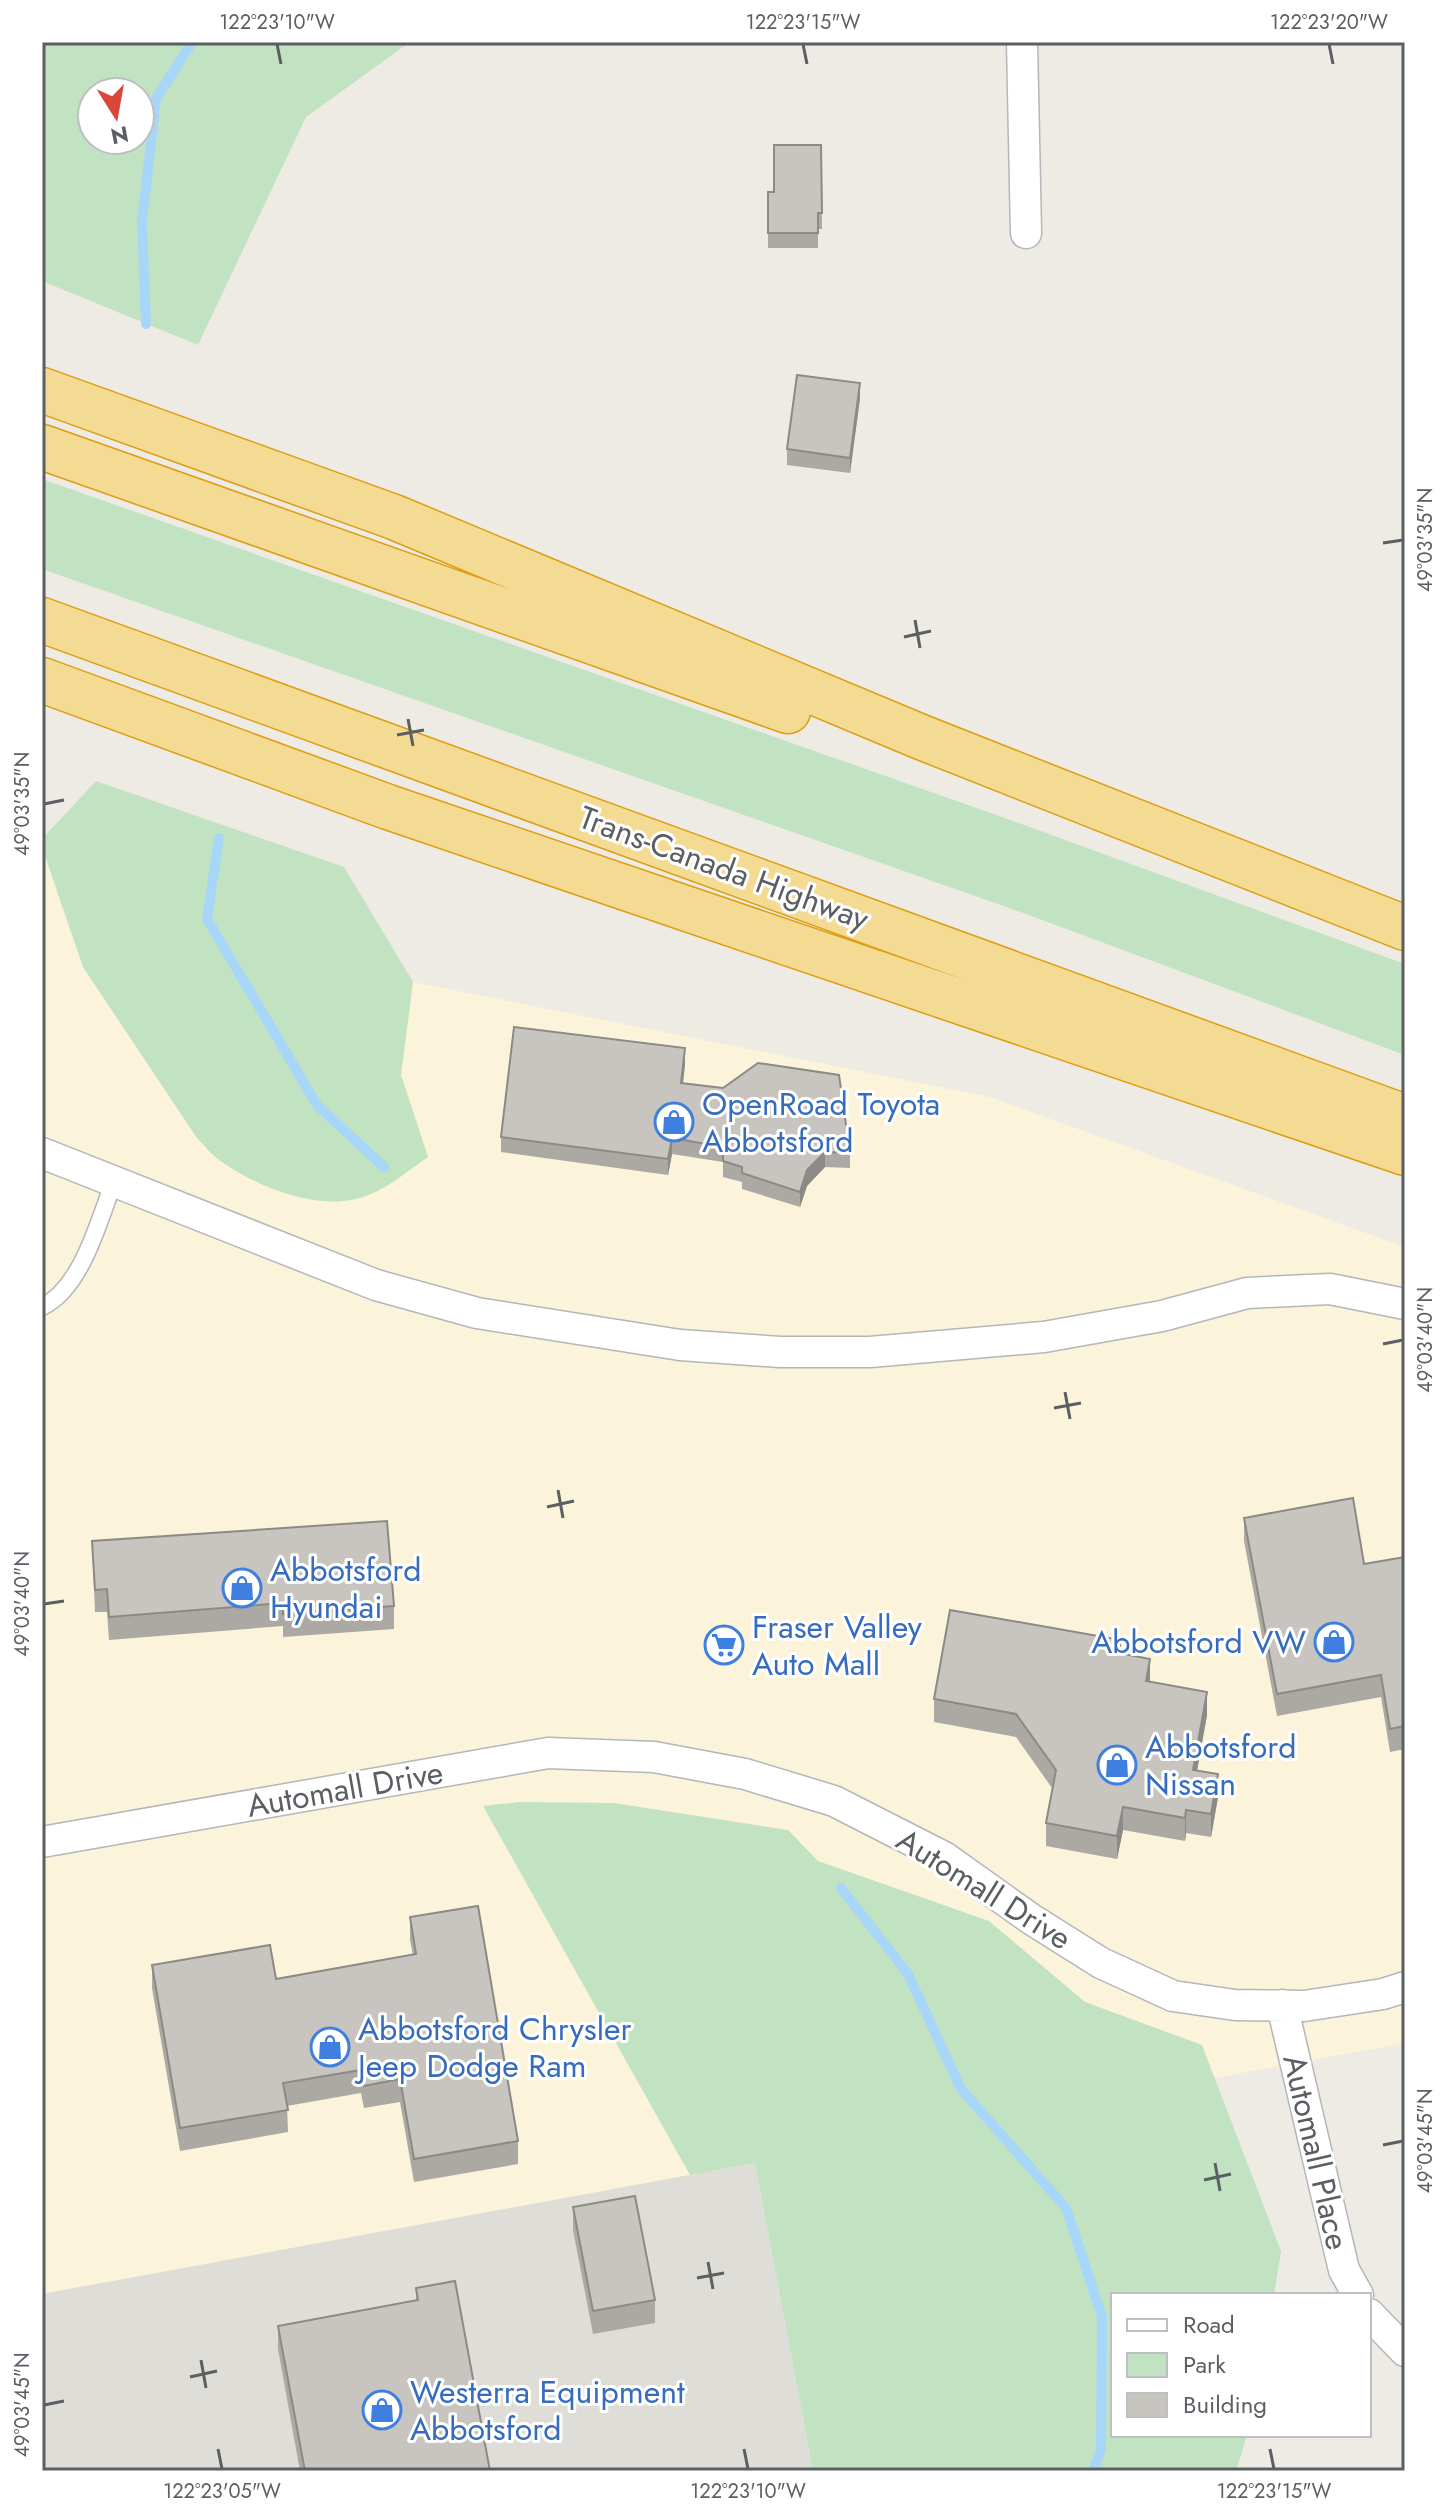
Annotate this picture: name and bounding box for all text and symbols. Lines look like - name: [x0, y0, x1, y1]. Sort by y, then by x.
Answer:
- text: 122°23'10"W: [219, 8, 335, 37]
- text: 122°23'15"W: [746, 8, 861, 37]
- text: 122°23'20"W: [1270, 8, 1388, 37]
- north arrow: [76, 76, 156, 156]
- text: N: [108, 118, 131, 153]
- text: 49°03'35"N: [1411, 488, 1440, 592]
- text: 49°03'35"N: [8, 752, 37, 856]
- street label: Trans-Canada Highway: [573, 794, 876, 942]
- place label: OpenRoad Toyota Abbotsford: [702, 1081, 940, 1164]
- shop icon: OpenRoad Toyota Abbotsford: [653, 1101, 695, 1143]
- text: 49°03'40"N: [1411, 1287, 1440, 1393]
- place label: Abbotsford Hyundai: [270, 1547, 422, 1630]
- text: 49°03'40"N: [8, 1551, 37, 1657]
- shop icon: Abbotsford Hyundai: [221, 1567, 263, 1609]
- place label: Fraser Valley Auto Mall: [752, 1604, 923, 1687]
- place label: Abbotsford VW: [1091, 1619, 1306, 1665]
- shop icon: Abbotsford VW: [1313, 1621, 1355, 1663]
- supermarket icon: Fraser Valley Auto Mall: [703, 1624, 745, 1666]
- place label: Abbotsford Nissan: [1145, 1724, 1297, 1807]
- shop icon: Abbotsford Nissan: [1096, 1744, 1138, 1786]
- street label: Automall Drive: [243, 1749, 447, 1829]
- street label: Automall Drive: [888, 1817, 1080, 1961]
- place label: Abbotsford Chrysler Jeep Dodge Ram: [354, 2006, 632, 2089]
- shop icon: Abbotsford Chrysler Jeep Dodge Ram: [309, 2026, 351, 2068]
- street label: Automall Place: [1271, 2050, 1361, 2254]
- text: 49°03'45"N: [1411, 2088, 1440, 2194]
- legend: [1111, 2293, 1371, 2437]
- text: Road: [1183, 2307, 1235, 2342]
- text: Park: [1183, 2347, 1226, 2382]
- text: 49°03'45"N: [8, 2352, 37, 2458]
- place label: Westerra Equipment Abbotsford: [410, 2369, 685, 2452]
- text: Building: [1183, 2387, 1267, 2422]
- shop icon: Westerra Equipment Abbotsford: [361, 2389, 403, 2431]
- text: 122°23'05"W: [163, 2477, 281, 2506]
- text: 122°23'10"W: [690, 2477, 806, 2506]
- text: 122°23'15"W: [1217, 2477, 1332, 2506]

